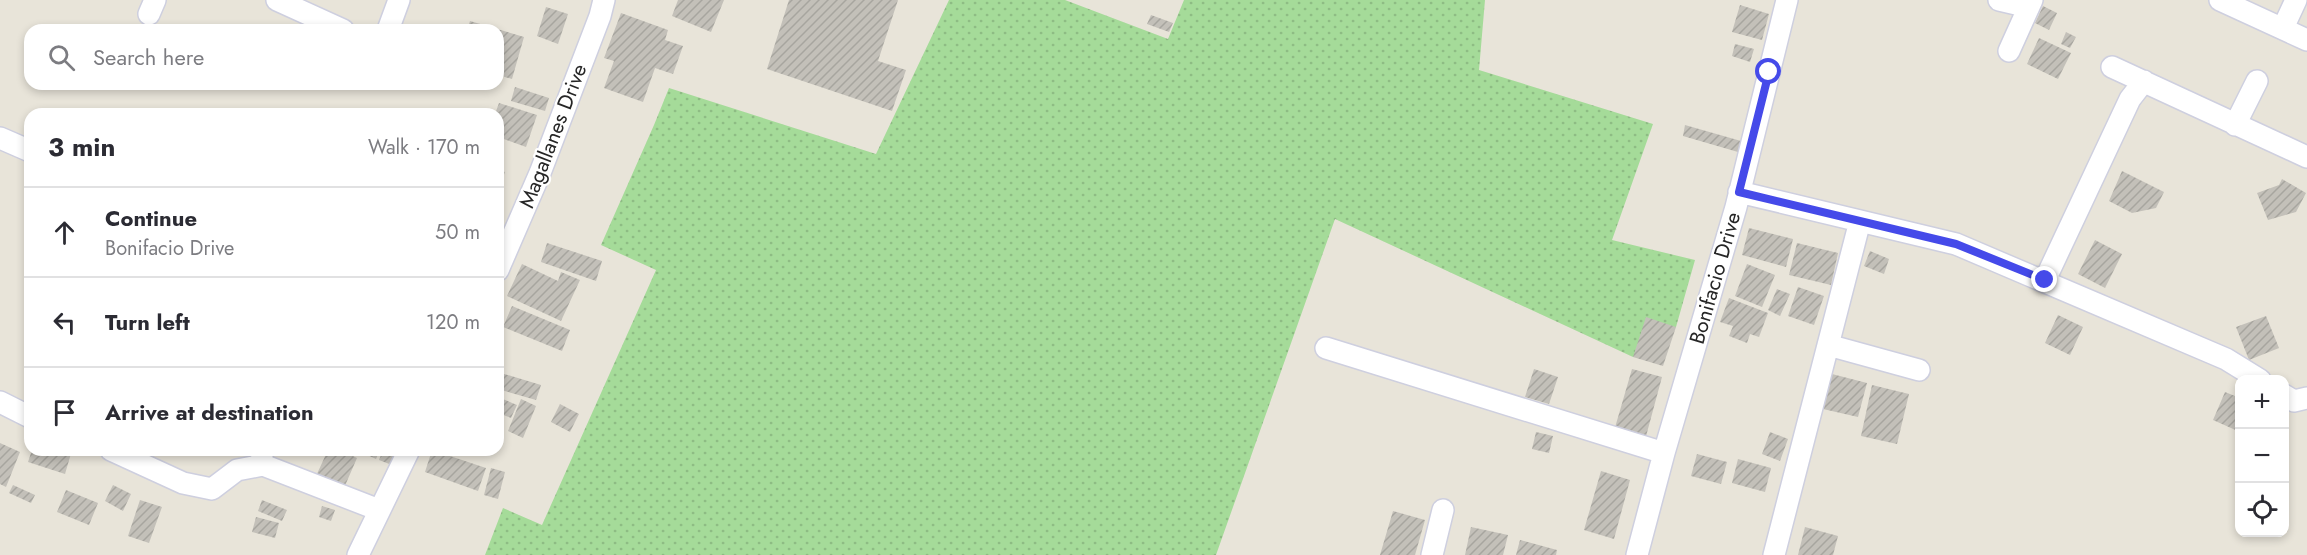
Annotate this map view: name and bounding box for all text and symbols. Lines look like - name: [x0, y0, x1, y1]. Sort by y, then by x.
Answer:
- search box: [24, 24, 504, 90]
- icon: search: [45, 41, 78, 74]
- text: Search here: [93, 41, 204, 73]
- route start: [1755, 58, 1781, 84]
- street label: Magallanes Drive: [512, 59, 594, 212]
- text: 3 min: [48, 128, 115, 166]
- text: Walk · 170 m: [368, 133, 480, 162]
- text: Continue: [105, 202, 197, 234]
- street label: Bonifacio Drive: [1682, 208, 1748, 347]
- icon: ahead: [48, 216, 81, 249]
- text: 50 m: [435, 218, 480, 247]
- text: Bonifacio Drive: [105, 234, 234, 263]
- route end: [2031, 266, 2057, 292]
- icon: left: [48, 306, 81, 339]
- text: Turn left: [105, 306, 190, 338]
- text: 120 m: [426, 308, 480, 337]
- map controls: [2235, 375, 2289, 537]
- button: +: [2235, 375, 2289, 429]
- icon: arrive: [48, 396, 81, 429]
- text: Arrive at destination: [105, 396, 314, 428]
- button: −: [2235, 429, 2289, 483]
- button: locate: [2235, 483, 2289, 537]

